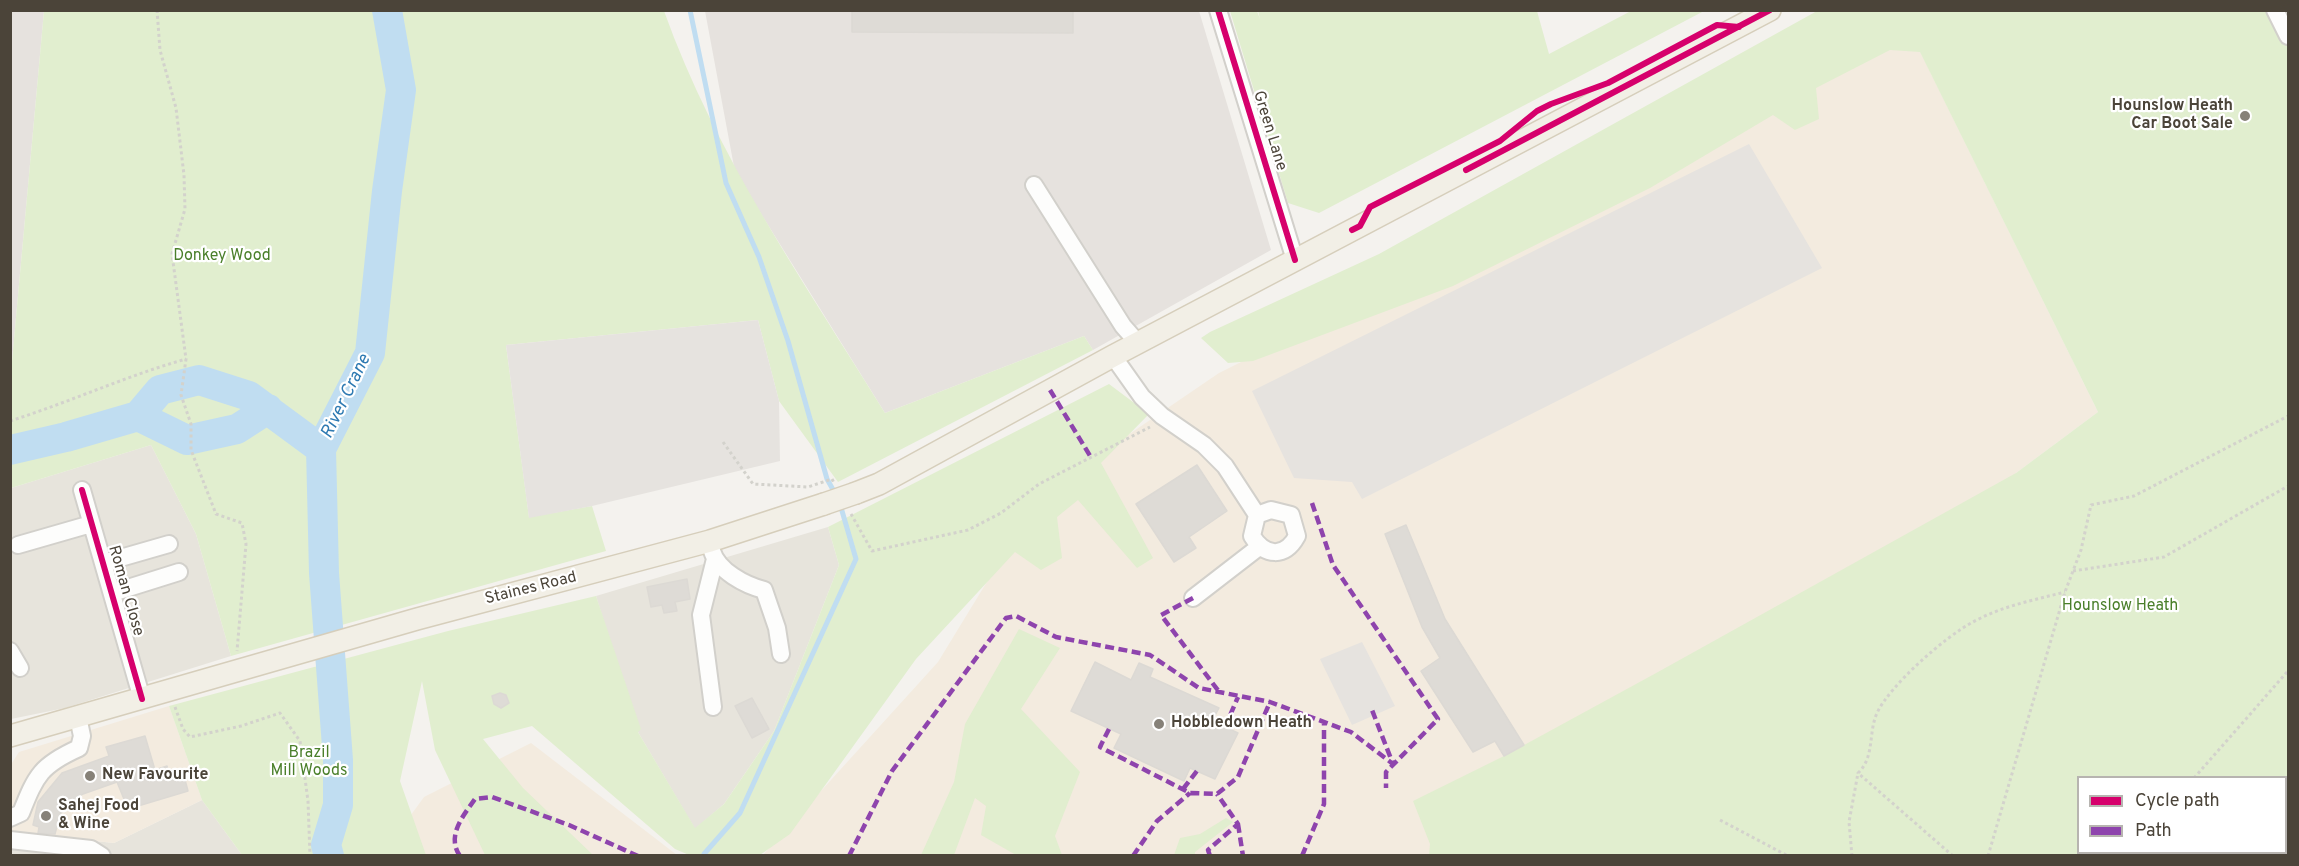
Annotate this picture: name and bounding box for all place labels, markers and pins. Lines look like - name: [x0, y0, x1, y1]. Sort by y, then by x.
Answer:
- place label: Hounslow Heath Car Boot Sale: [2112, 97, 2233, 135]
- marker: Hounslow Heath Car Boot Sale: [2238, 109, 2252, 123]
- place label: Hobbledown Heath: [1171, 714, 1312, 734]
- marker: Hobbledown Heath: [1152, 717, 1166, 731]
- place label: New Favourite: [102, 766, 208, 786]
- marker: New Favourite: [83, 769, 97, 783]
- place label: Sahej Food & Wine: [58, 797, 139, 835]
- marker: Sahej Food & Wine: [39, 809, 53, 823]

